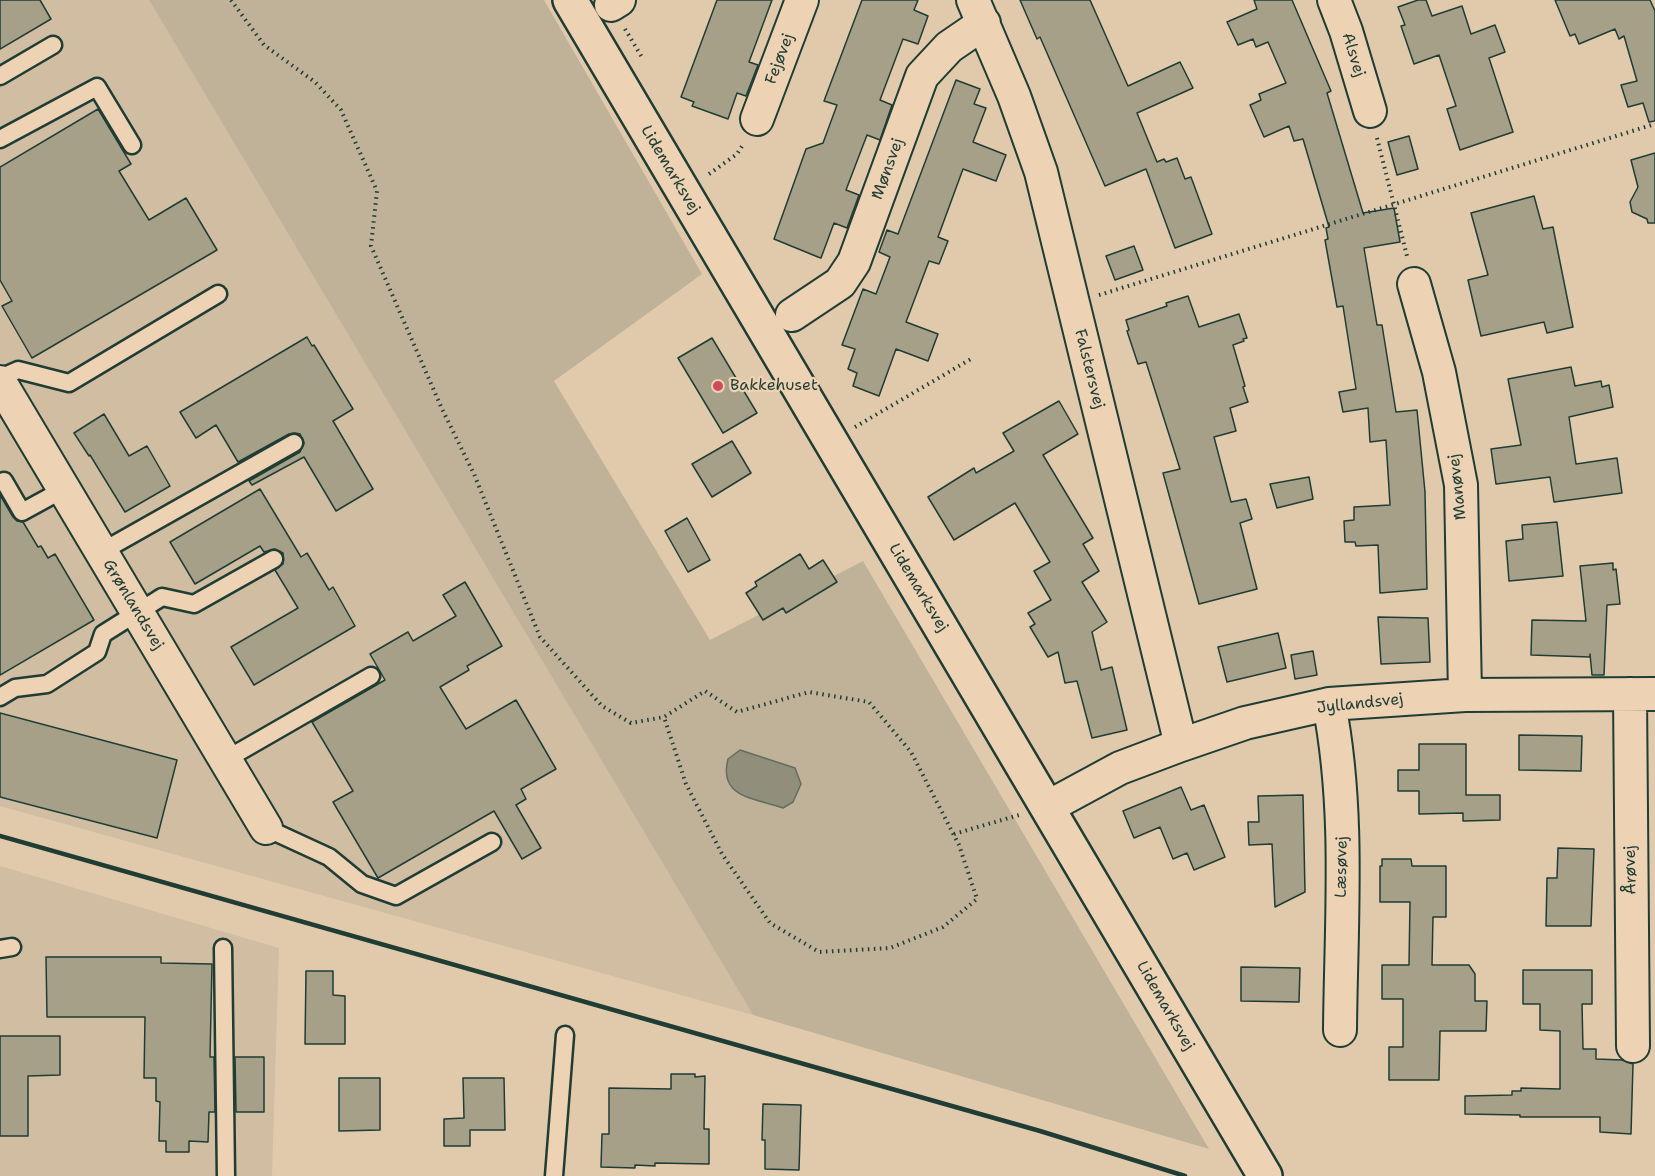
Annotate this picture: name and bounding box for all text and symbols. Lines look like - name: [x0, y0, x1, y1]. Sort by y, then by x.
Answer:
- street label: Fejøvej: [762, 31, 798, 87]
- street label: Alsvej: [1337, 31, 1369, 79]
- street label: Lidemarksvej: [636, 122, 704, 218]
- street label: Mønsvej: [868, 136, 908, 202]
- street label: Falstersvej: [1070, 327, 1108, 411]
- place label: Bakkehuset: [730, 376, 818, 396]
- marker: Bakkehuset: [711, 379, 725, 393]
- street label: Manøvej: [1445, 453, 1471, 521]
- street label: Lidemarksvej: [884, 540, 952, 636]
- street label: Grønlandsvej: [98, 556, 168, 654]
- street label: Jyllandsvej: [1316, 690, 1404, 718]
- street label: Læsøvej: [1332, 836, 1352, 898]
- street label: Årøvej: [1621, 845, 1641, 895]
- street label: Lidemarksvej: [1132, 958, 1198, 1054]

